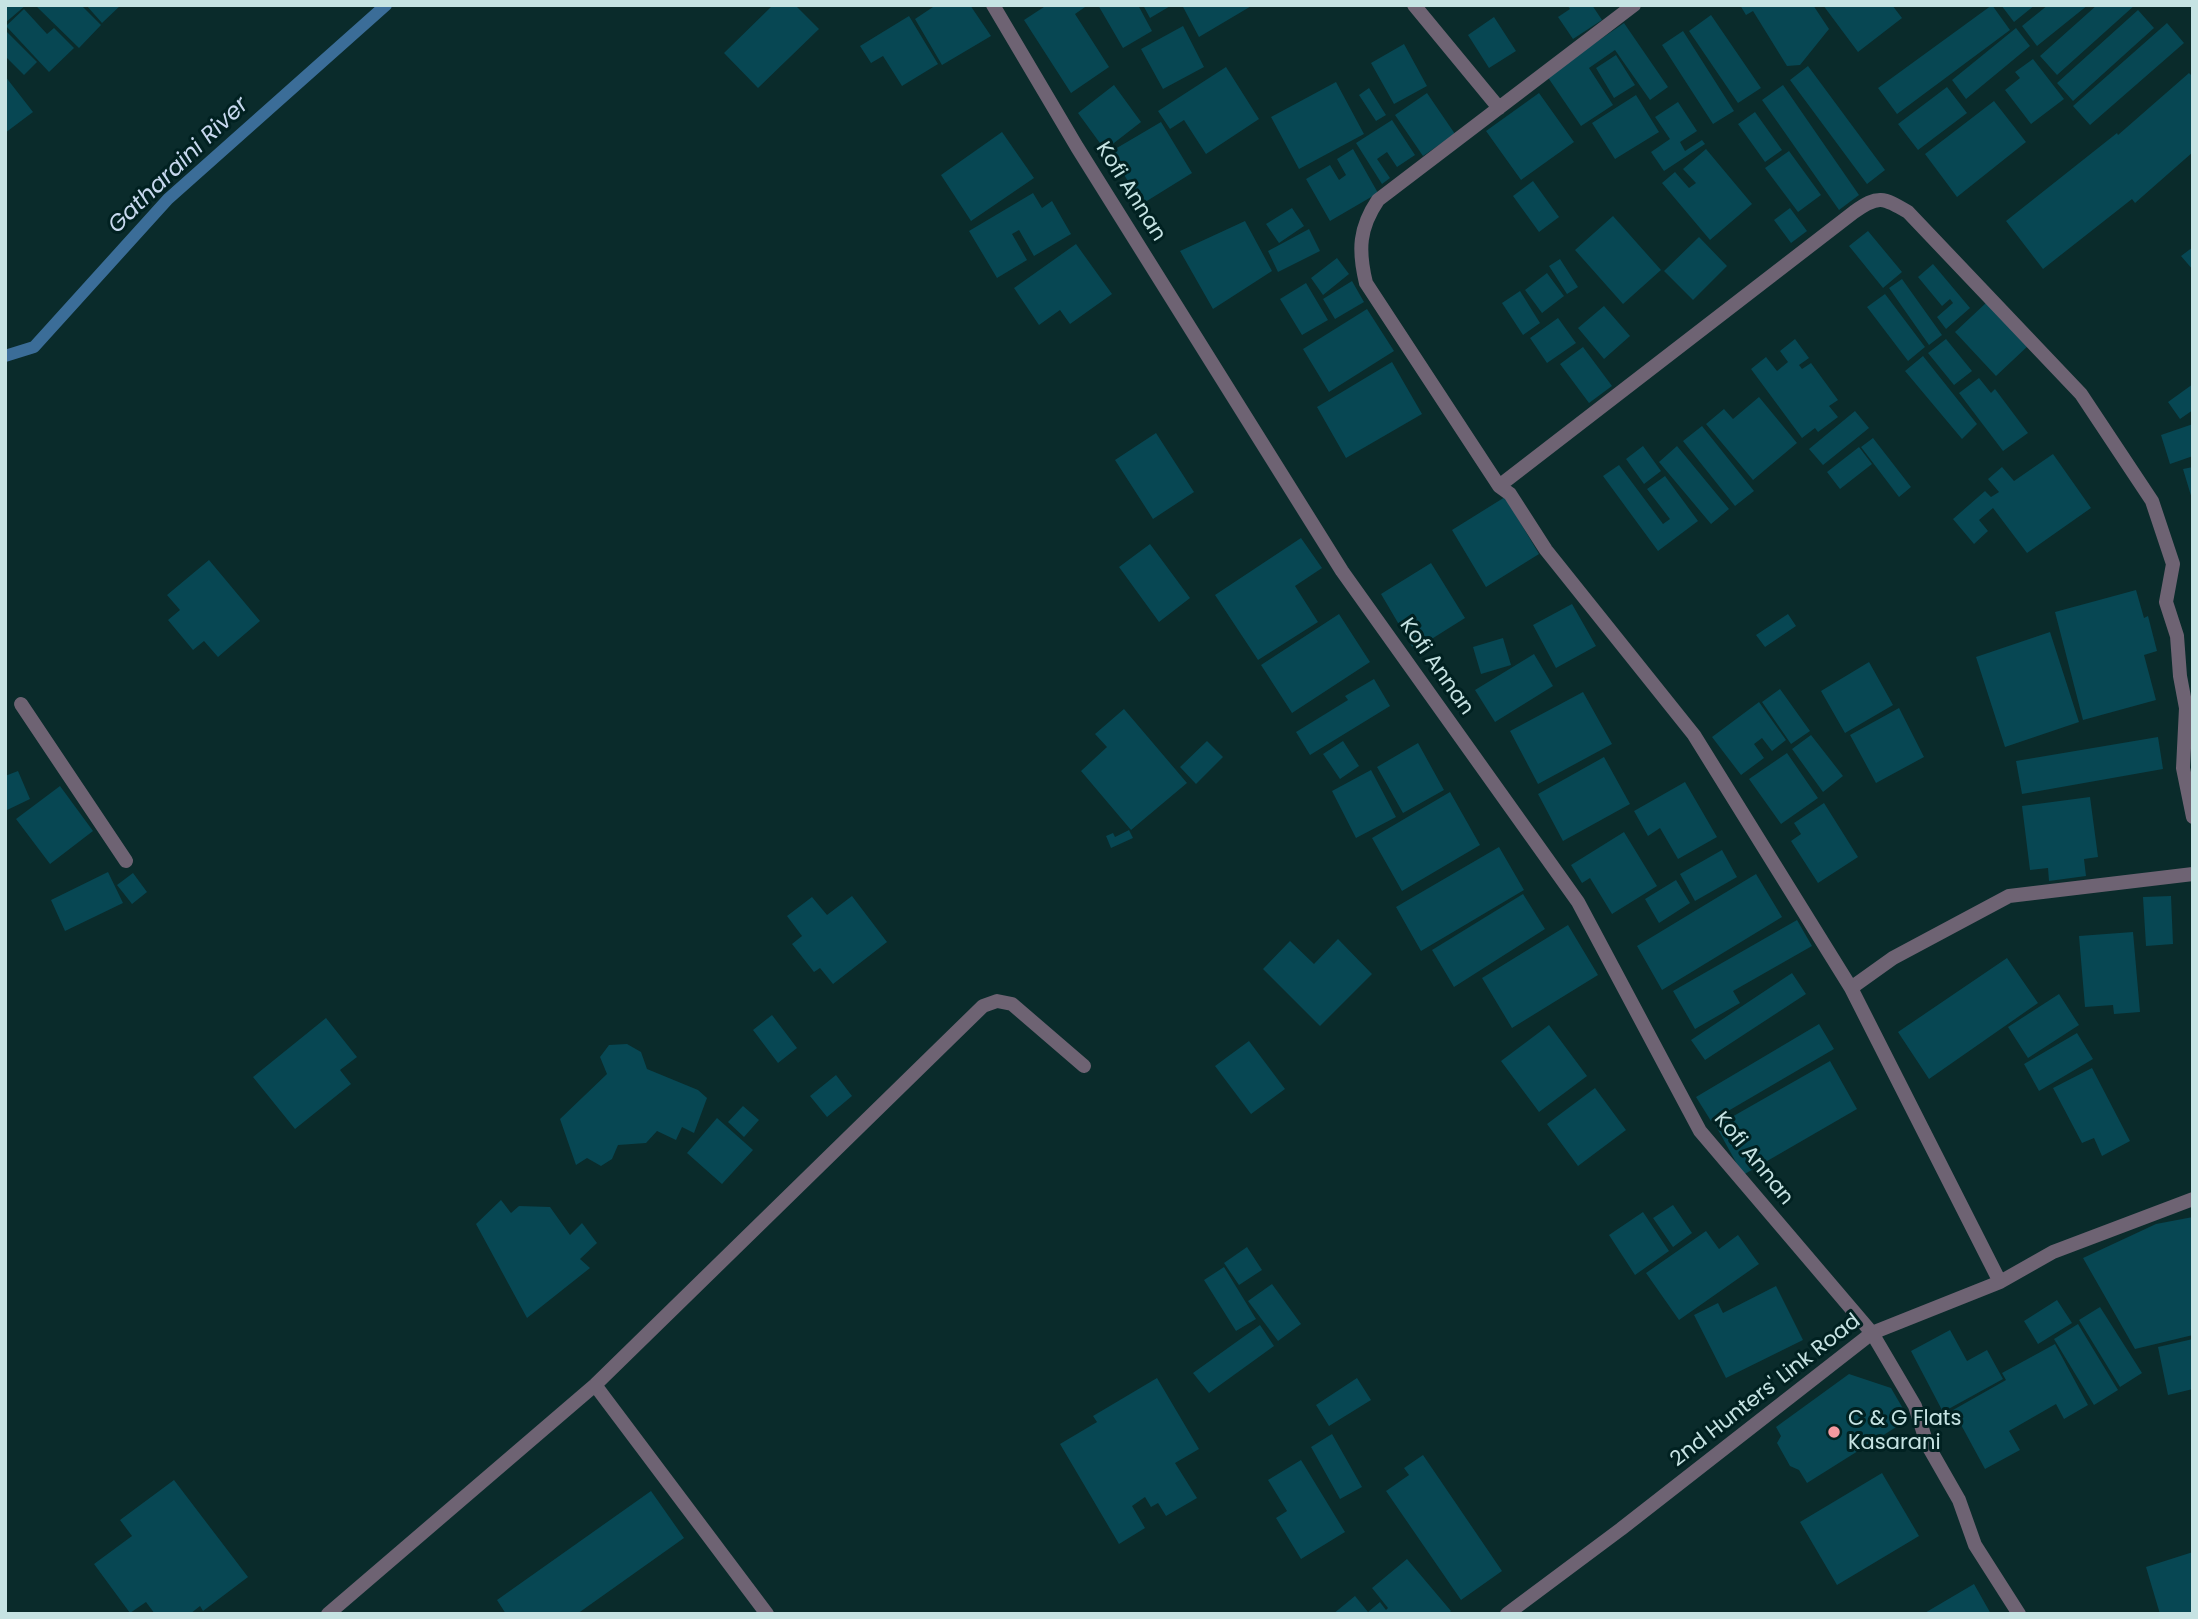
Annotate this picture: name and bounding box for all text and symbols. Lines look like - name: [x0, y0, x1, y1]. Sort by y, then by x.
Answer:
- water label: Gatharaini River: [103, 92, 255, 240]
- street label: Kofi Annan: [1090, 138, 1170, 246]
- street label: Kofi Annan: [1393, 614, 1479, 720]
- street label: Kofi Annan: [1708, 1107, 1798, 1211]
- street label: 2nd Hunters' Link Road: [1666, 1309, 1866, 1473]
- place label: C & G Flats Kasarani: [1848, 1407, 1961, 1457]
- marker: C & G Flats Kasarani: [1826, 1424, 1842, 1440]

